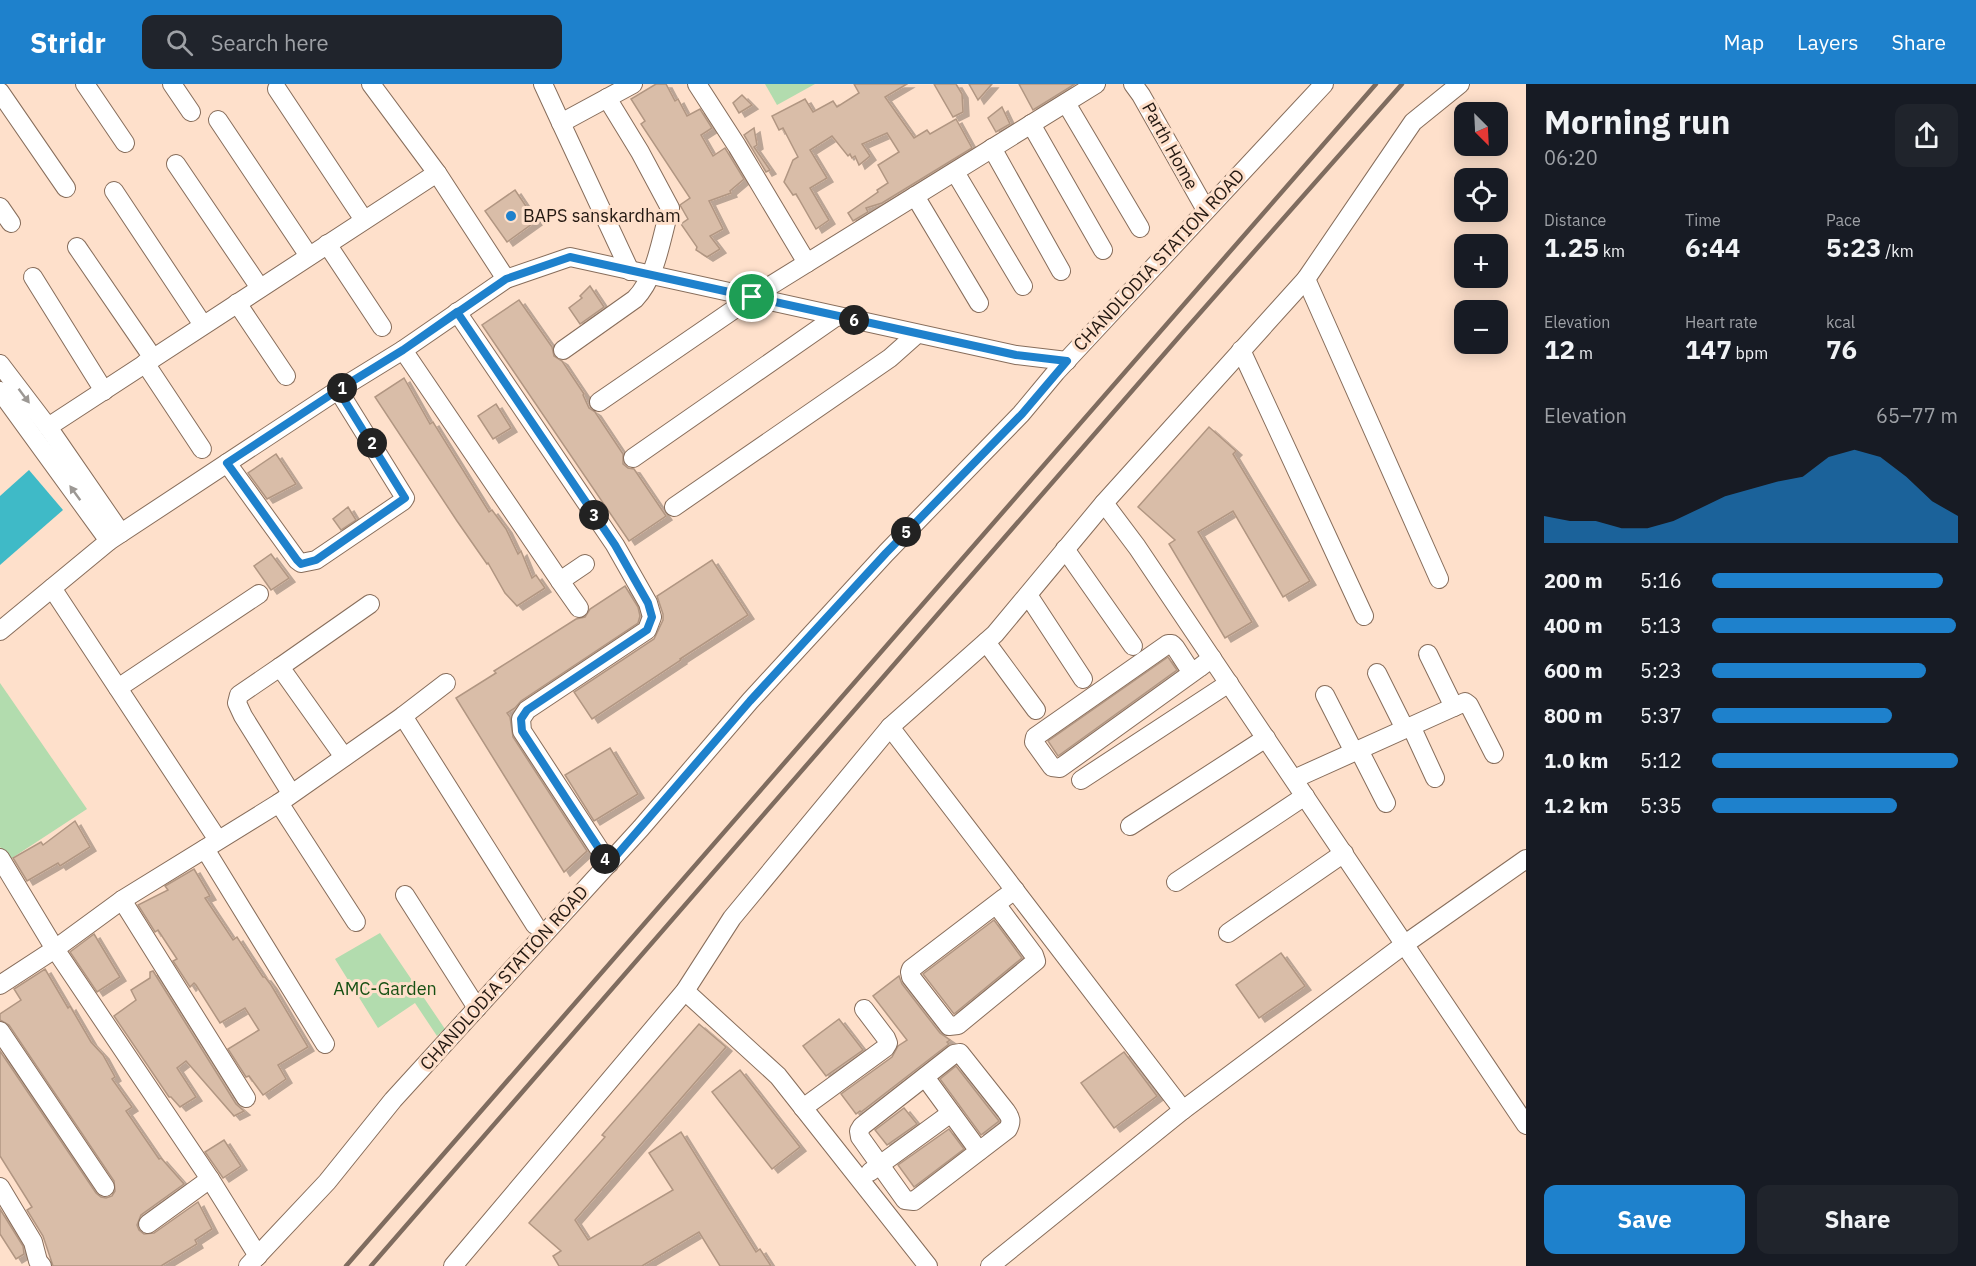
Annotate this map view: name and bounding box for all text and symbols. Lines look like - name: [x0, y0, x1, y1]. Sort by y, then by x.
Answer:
- search box: [142, 15, 562, 69]
- text: Stridr: [30, 24, 106, 61]
- icon: search: [163, 26, 196, 59]
- text: Search here: [211, 28, 329, 57]
- text: Map: [1724, 28, 1764, 56]
- text: Layers: [1797, 28, 1859, 56]
- text: Share: [1892, 28, 1946, 56]
- street label: Parth Home: [1137, 98, 1204, 194]
- text: Morning run: [1544, 100, 1730, 143]
- north arrow: [1454, 102, 1508, 156]
- map controls: [1454, 102, 1508, 354]
- button: share: [1895, 104, 1958, 167]
- text: 06:20: [1544, 144, 1598, 171]
- street label: CHANDLODIA STATION ROAD: [1068, 164, 1249, 356]
- button: locate: [1454, 168, 1508, 222]
- place label: BAPS sanskardham: [523, 204, 681, 227]
- marker: BAPS sanskardham: [504, 209, 518, 223]
- text: Distance: [1544, 210, 1606, 230]
- text: Time: [1685, 210, 1721, 230]
- text: Pace: [1826, 210, 1861, 230]
- text: 1.25: [1544, 230, 1599, 264]
- text: 6:44: [1685, 230, 1740, 264]
- text: 5:23: [1826, 230, 1881, 264]
- button: +: [1454, 234, 1508, 288]
- text: km: [1599, 241, 1625, 261]
- text: /km: [1881, 241, 1914, 261]
- pin: [726, 271, 777, 322]
- icon: arrive: [735, 280, 768, 313]
- button: −: [1454, 300, 1508, 354]
- pin: 6: [839, 305, 869, 335]
- text: 6: [849, 310, 859, 330]
- text: Elevation: [1544, 312, 1610, 332]
- text: Heart rate: [1685, 312, 1758, 332]
- text: kcal: [1826, 312, 1855, 332]
- text: 12: [1544, 332, 1575, 366]
- text: 147: [1685, 332, 1732, 366]
- text: 76: [1826, 332, 1857, 366]
- text: m: [1575, 343, 1593, 363]
- text: bpm: [1732, 343, 1768, 363]
- pin: 1: [327, 373, 357, 403]
- text: 1: [337, 378, 347, 398]
- one-way arrow: [18, 387, 30, 403]
- text: Elevation: [1544, 402, 1627, 429]
- text: 65–77 m: [1876, 402, 1958, 429]
- pin: 2: [357, 428, 387, 458]
- text: 2: [367, 433, 377, 453]
- one-way arrow: [69, 486, 81, 502]
- pin: 3: [579, 500, 609, 530]
- text: 3: [589, 505, 599, 525]
- pin: 5: [891, 517, 921, 547]
- text: 5: [901, 522, 911, 542]
- text: 200 m: [1544, 567, 1603, 594]
- text: 5:16: [1640, 567, 1682, 594]
- text: 400 m: [1544, 612, 1603, 639]
- text: 5:13: [1640, 612, 1682, 639]
- text: 600 m: [1544, 657, 1603, 684]
- text: 5:23: [1640, 657, 1682, 684]
- text: 800 m: [1544, 702, 1603, 729]
- text: 5:37: [1640, 702, 1682, 729]
- text: 1.0 km: [1544, 747, 1608, 774]
- text: 5:12: [1640, 747, 1682, 774]
- text: 1.2 km: [1544, 792, 1608, 819]
- text: 5:35: [1640, 792, 1682, 819]
- pin: 4: [590, 844, 620, 874]
- text: 4: [600, 849, 610, 869]
- street label: CHANDLODIA STATION ROAD: [415, 881, 593, 1075]
- park label: AMC-Garden: [333, 977, 437, 1000]
- button: Save: [1544, 1185, 1745, 1254]
- button: Share: [1757, 1185, 1958, 1254]

